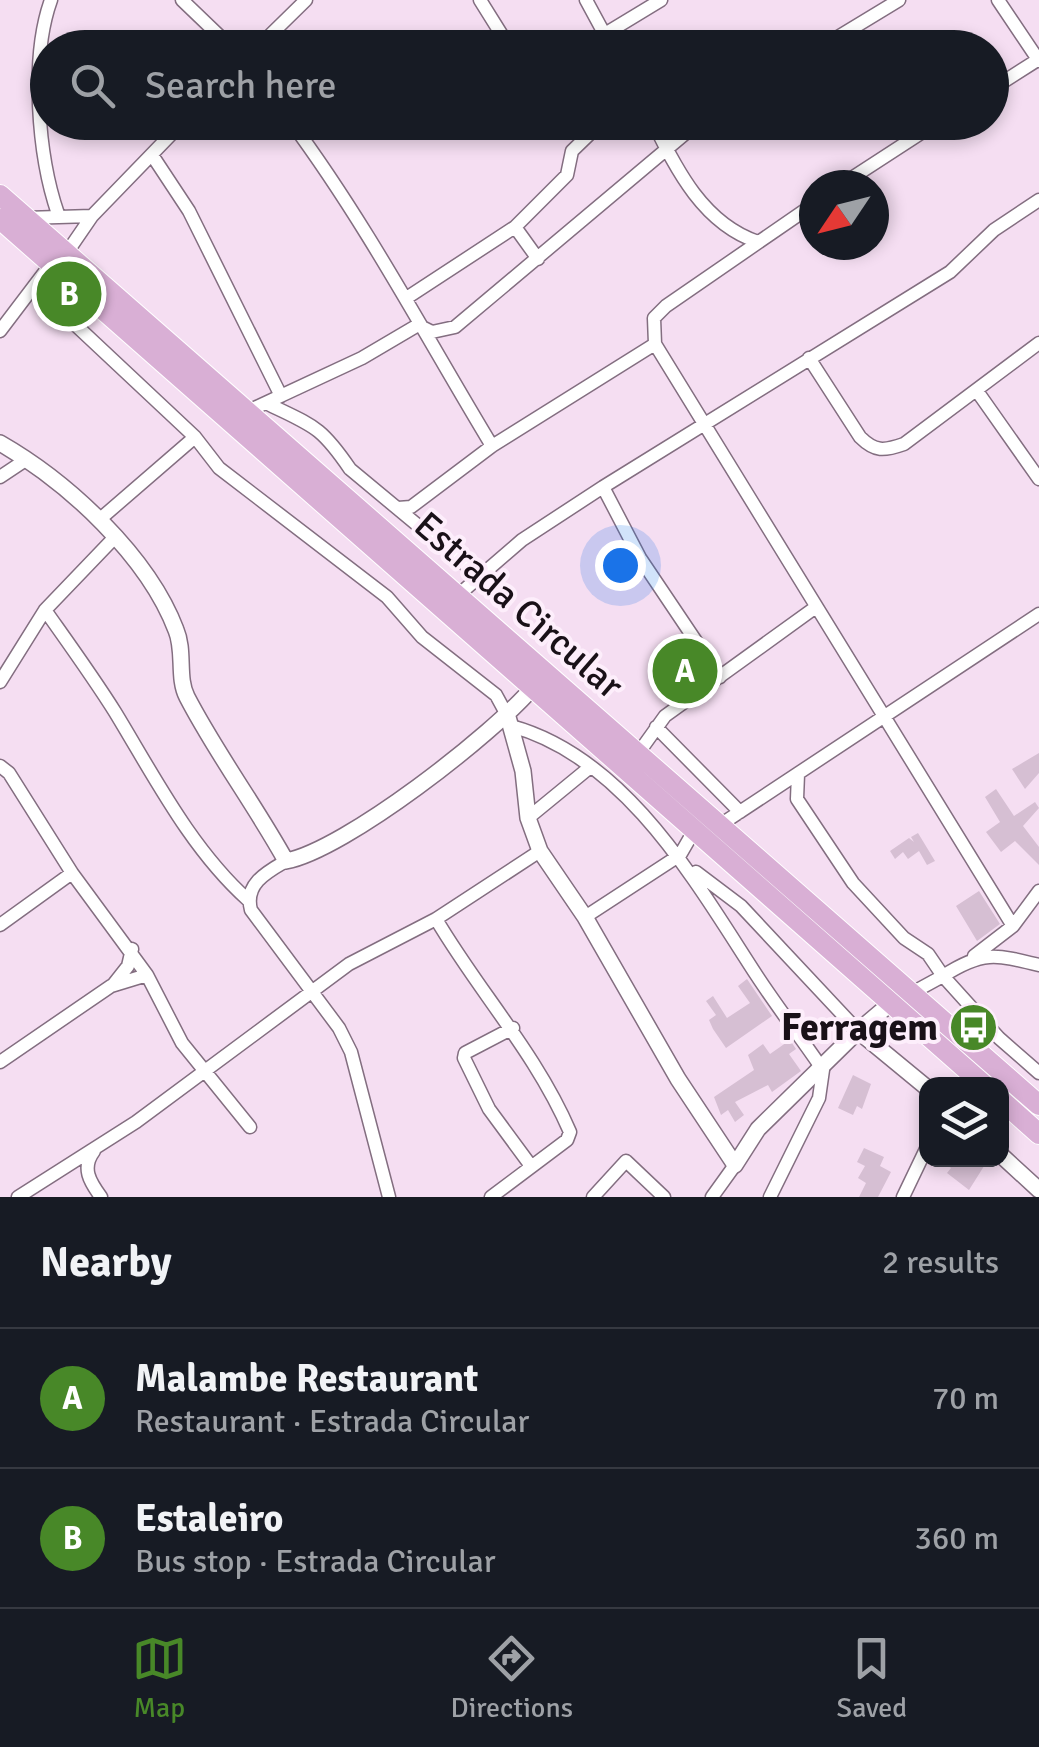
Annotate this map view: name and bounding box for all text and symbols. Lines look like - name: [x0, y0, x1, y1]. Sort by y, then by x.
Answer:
- search box: [30, 30, 1009, 140]
- icon: search: [65, 58, 120, 113]
- text: Search here: [145, 62, 337, 109]
- north arrow: [799, 170, 889, 260]
- pin: B: [36, 256, 102, 332]
- street label: Estrada Circular: [405, 502, 633, 709]
- your location: [595, 540, 646, 591]
- pin: A: [652, 634, 718, 708]
- bus stop icon: Ferragem: [947, 1001, 999, 1053]
- place label: Ferragem: [781, 1004, 938, 1051]
- map controls: [919, 1077, 1009, 1167]
- button: layers: [919, 1077, 1009, 1167]
- text: Nearby: [40, 1237, 172, 1288]
- text: 2 results: [882, 1243, 999, 1282]
- text: Malambe Restaurant: [135, 1355, 478, 1402]
- text: A: [62, 1379, 83, 1418]
- text: 70 m: [932, 1379, 999, 1418]
- text: Restaurant · Estrada Circular: [135, 1402, 529, 1441]
- text: Estaleiro: [135, 1495, 283, 1542]
- text: B: [63, 1519, 82, 1558]
- text: 360 m: [915, 1519, 999, 1558]
- text: Bus stop · Estrada Circular: [135, 1542, 496, 1581]
- tab: Map: [132, 1631, 187, 1725]
- tab: Directions: [451, 1631, 573, 1725]
- tab: Saved: [837, 1631, 907, 1725]

